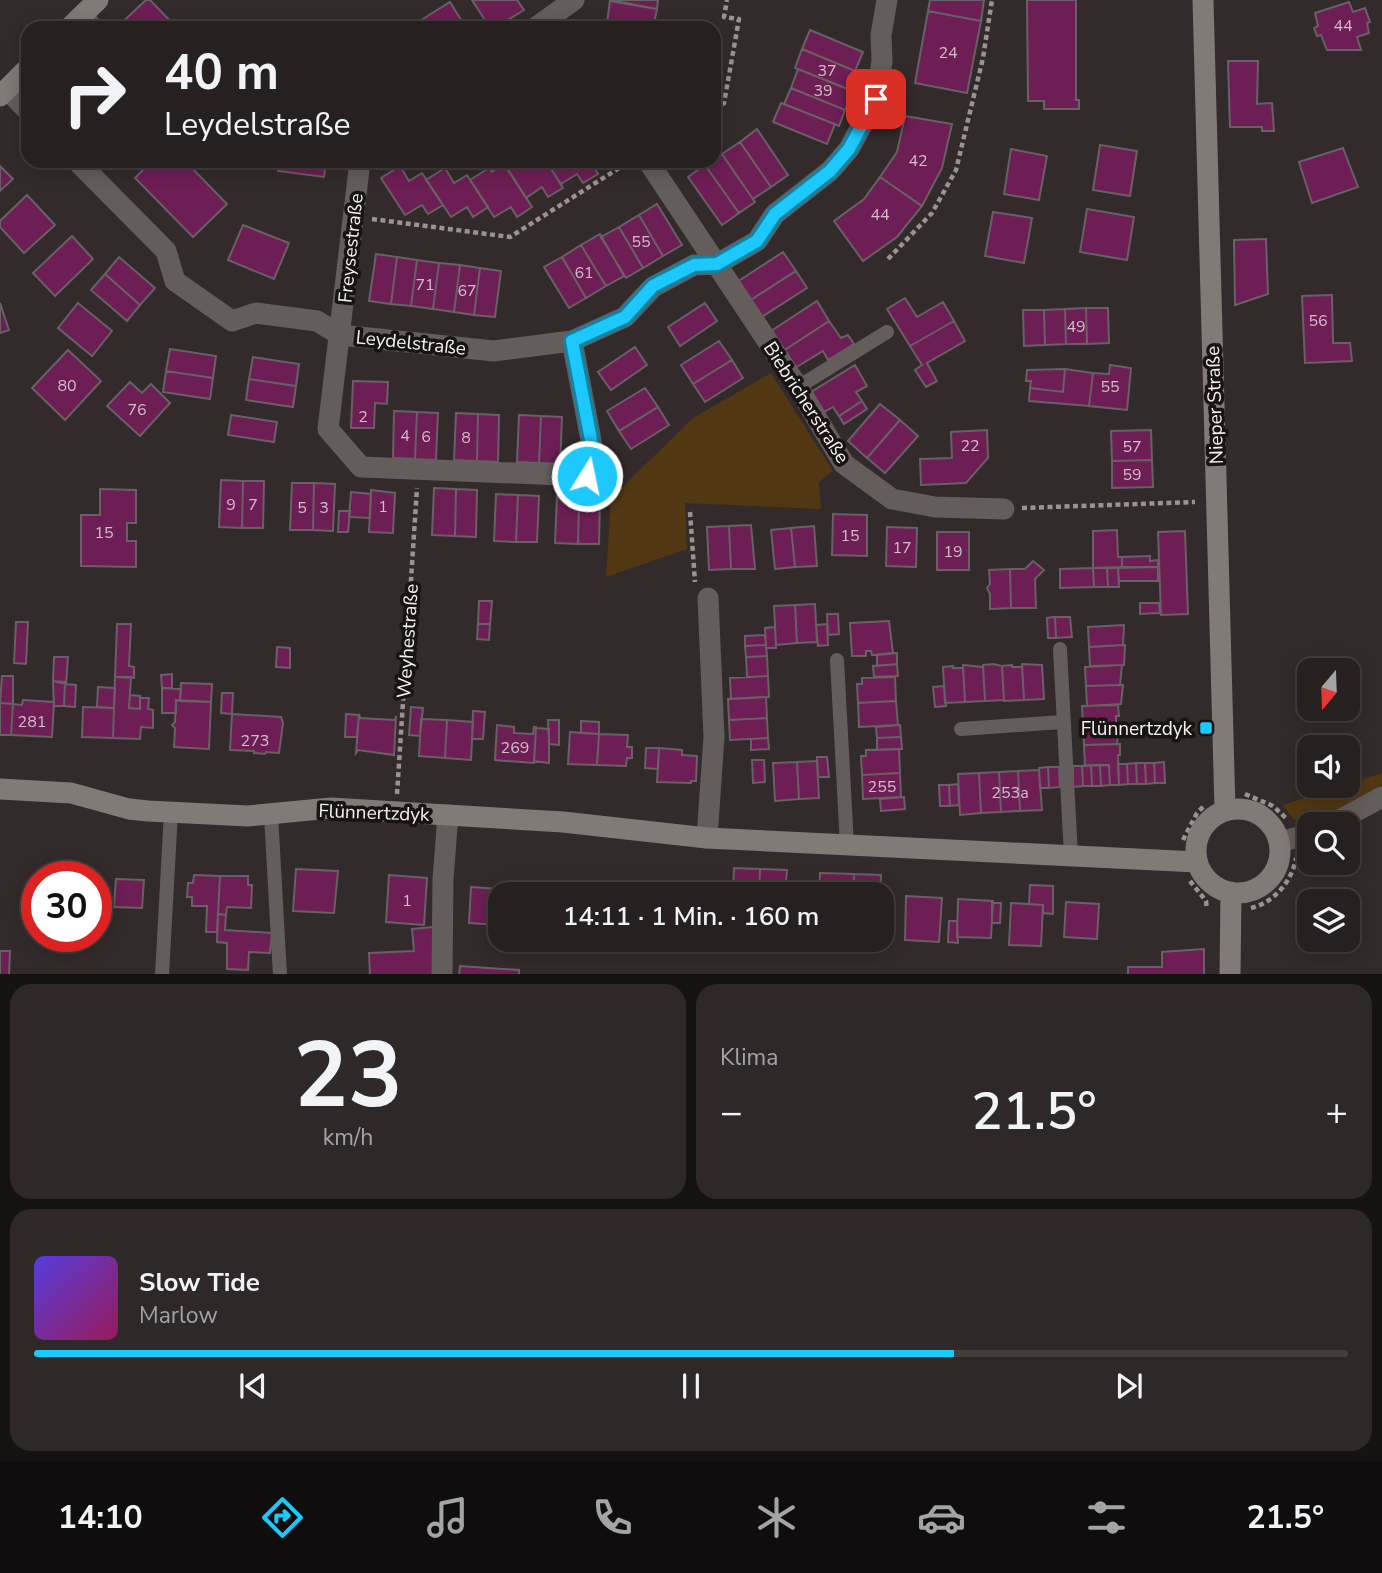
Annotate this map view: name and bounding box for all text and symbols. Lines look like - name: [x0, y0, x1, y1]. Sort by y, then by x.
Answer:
- house number: 44: [1333, 15, 1353, 37]
- text: 40 m: [164, 39, 279, 106]
- house number: 24: [938, 42, 958, 64]
- icon: right: [49, 49, 140, 140]
- house number: 37: [817, 60, 837, 82]
- pin: [846, 69, 906, 129]
- house number: 39: [813, 80, 833, 102]
- icon: arrive: [857, 80, 895, 118]
- text: Leydelstraße: [164, 103, 351, 146]
- house number: 42: [908, 150, 928, 172]
- street label: Freysestraße: [332, 192, 370, 304]
- house number: 44: [870, 204, 890, 226]
- house number: 55: [631, 231, 651, 253]
- house number: 61: [574, 262, 594, 284]
- house number: 71: [415, 274, 435, 296]
- house number: 67: [457, 280, 477, 302]
- house number: 56: [1308, 310, 1328, 332]
- house number: 49: [1066, 316, 1086, 338]
- street label: Leydelstraße: [354, 324, 467, 362]
- street label: Biebricherstraße: [757, 337, 855, 468]
- street label: Nieper Straße: [1200, 345, 1230, 465]
- house number: 80: [57, 375, 77, 397]
- house number: 55: [1100, 376, 1120, 398]
- house number: 76: [127, 399, 147, 421]
- house number: 2: [358, 406, 368, 428]
- house number: 4: [400, 425, 410, 447]
- house number: 6: [421, 426, 431, 448]
- house number: 8: [461, 427, 471, 449]
- house number: 22: [960, 435, 980, 457]
- house number: 57: [1122, 436, 1142, 458]
- position arrow: [550, 439, 624, 513]
- house number: 59: [1122, 464, 1142, 486]
- house number: 9: [226, 494, 236, 516]
- house number: 7: [248, 494, 258, 516]
- house number: 1: [378, 496, 388, 518]
- house number: 5: [297, 497, 307, 519]
- house number: 3: [319, 497, 329, 519]
- house number: 15: [94, 522, 114, 544]
- house number: 15: [840, 525, 860, 547]
- house number: 17: [892, 537, 912, 559]
- house number: 19: [943, 541, 963, 563]
- street label: Weyhestraße: [391, 583, 425, 699]
- north arrow: [1297, 658, 1360, 721]
- map controls: [1297, 658, 1360, 952]
- house number: 281: [18, 711, 46, 733]
- place label: Flünnertzdyk: [1081, 716, 1192, 742]
- marker: Flünnertzdyk: [1198, 720, 1214, 736]
- house number: 273: [241, 730, 269, 752]
- button: sound: [1297, 735, 1360, 798]
- house number: 269: [501, 737, 529, 759]
- house number: 255: [868, 776, 896, 798]
- house number: 253a: [991, 782, 1029, 804]
- street label: Flünnertzdyk: [318, 798, 431, 828]
- button: search: [1297, 812, 1360, 875]
- speed limit sign: 30: [21, 861, 112, 952]
- button: layers: [1297, 889, 1360, 952]
- house number: 1: [402, 890, 412, 912]
- text: 14:11 · 1 Min. · 160 m: [563, 899, 819, 934]
- text: 23: [293, 1014, 403, 1138]
- text: Klima: [720, 1042, 778, 1073]
- text: 21.5°: [971, 1076, 1097, 1147]
- text: −: [720, 1087, 743, 1138]
- text: +: [1325, 1087, 1348, 1138]
- text: km/h: [323, 1122, 373, 1153]
- text: Slow Tide: [139, 1265, 260, 1300]
- text: Marlow: [139, 1300, 218, 1331]
- icon: previous: [234, 1367, 272, 1405]
- icon: pause: [672, 1367, 710, 1405]
- icon: next: [1110, 1367, 1148, 1405]
- icon: directions: [258, 1493, 307, 1542]
- icon: music: [423, 1493, 472, 1542]
- icon: phone: [588, 1493, 637, 1542]
- icon: climate: [752, 1493, 801, 1542]
- icon: car: [917, 1493, 966, 1542]
- icon: filters: [1082, 1493, 1131, 1542]
- text: 14:10: [58, 1496, 143, 1539]
- text: 21.5°: [1246, 1496, 1324, 1539]

